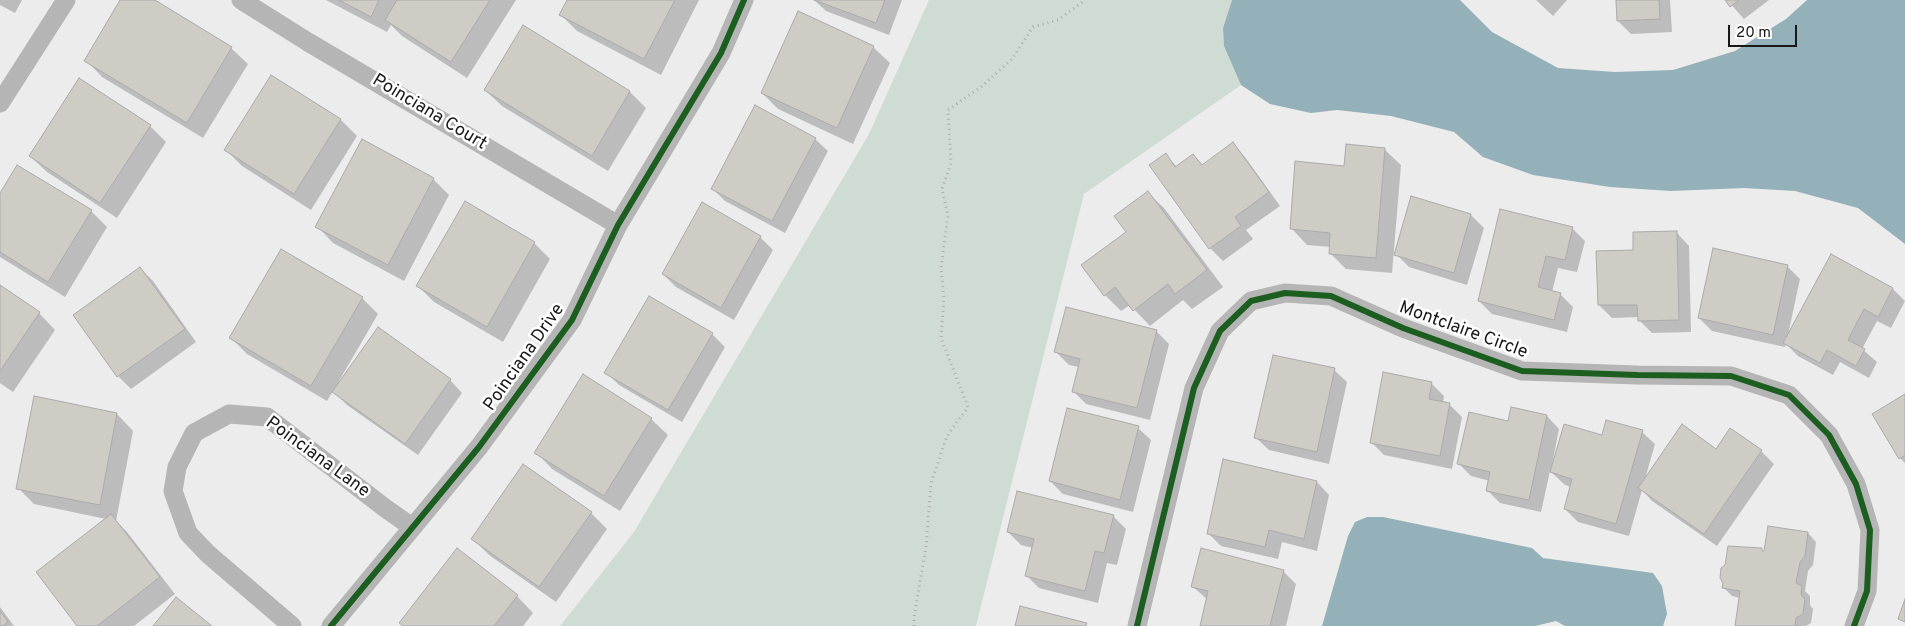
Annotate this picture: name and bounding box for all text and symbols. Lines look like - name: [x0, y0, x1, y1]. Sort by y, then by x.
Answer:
- scale bar: [1730, 15, 1799, 47]
- text: 20 m: [1736, 24, 1771, 43]
- street label: Poinciana Court: [368, 70, 490, 156]
- street label: Montclaire Circle: [1396, 298, 1530, 364]
- street label: Poinciana Drive: [480, 300, 570, 416]
- street label: Poinciana Lane: [261, 413, 373, 503]

